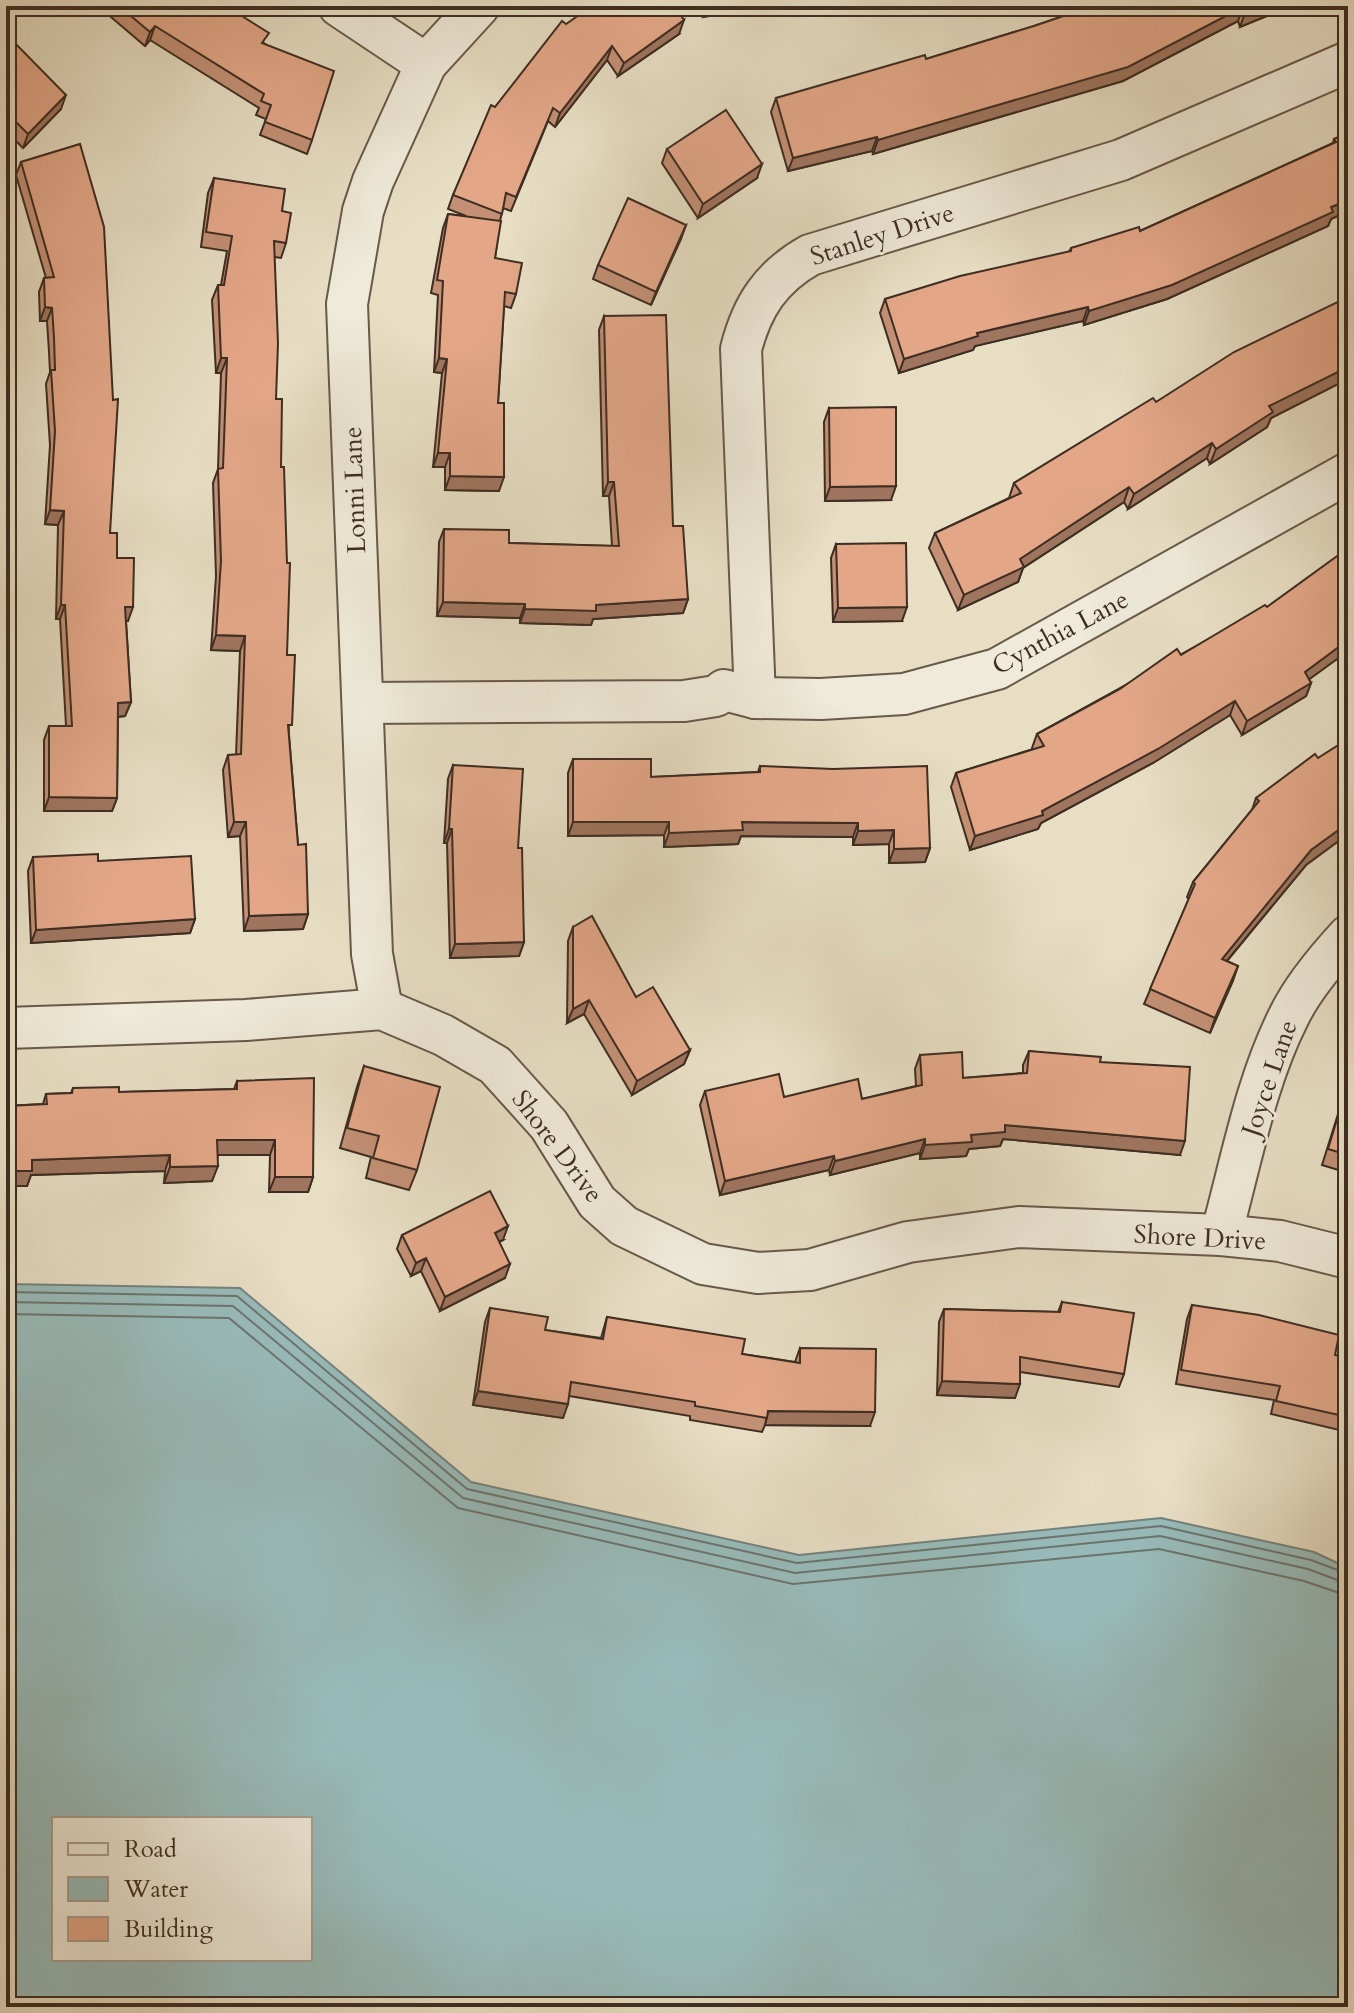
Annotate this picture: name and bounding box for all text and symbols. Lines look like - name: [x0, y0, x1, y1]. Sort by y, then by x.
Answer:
- street label: Stanley Drive: [806, 195, 959, 274]
- street label: Lonni Lane: [335, 426, 374, 554]
- street label: Cynthia Lane: [986, 582, 1135, 683]
- street label: Joyce Lane: [1232, 1015, 1306, 1145]
- street label: Shore Drive: [504, 1083, 611, 1210]
- street label: Shore Drive: [1133, 1217, 1267, 1258]
- legend: [52, 1817, 312, 1961]
- text: Road: [124, 1833, 177, 1866]
- text: Water: [123, 1873, 188, 1906]
- text: Building: [124, 1913, 214, 1946]

